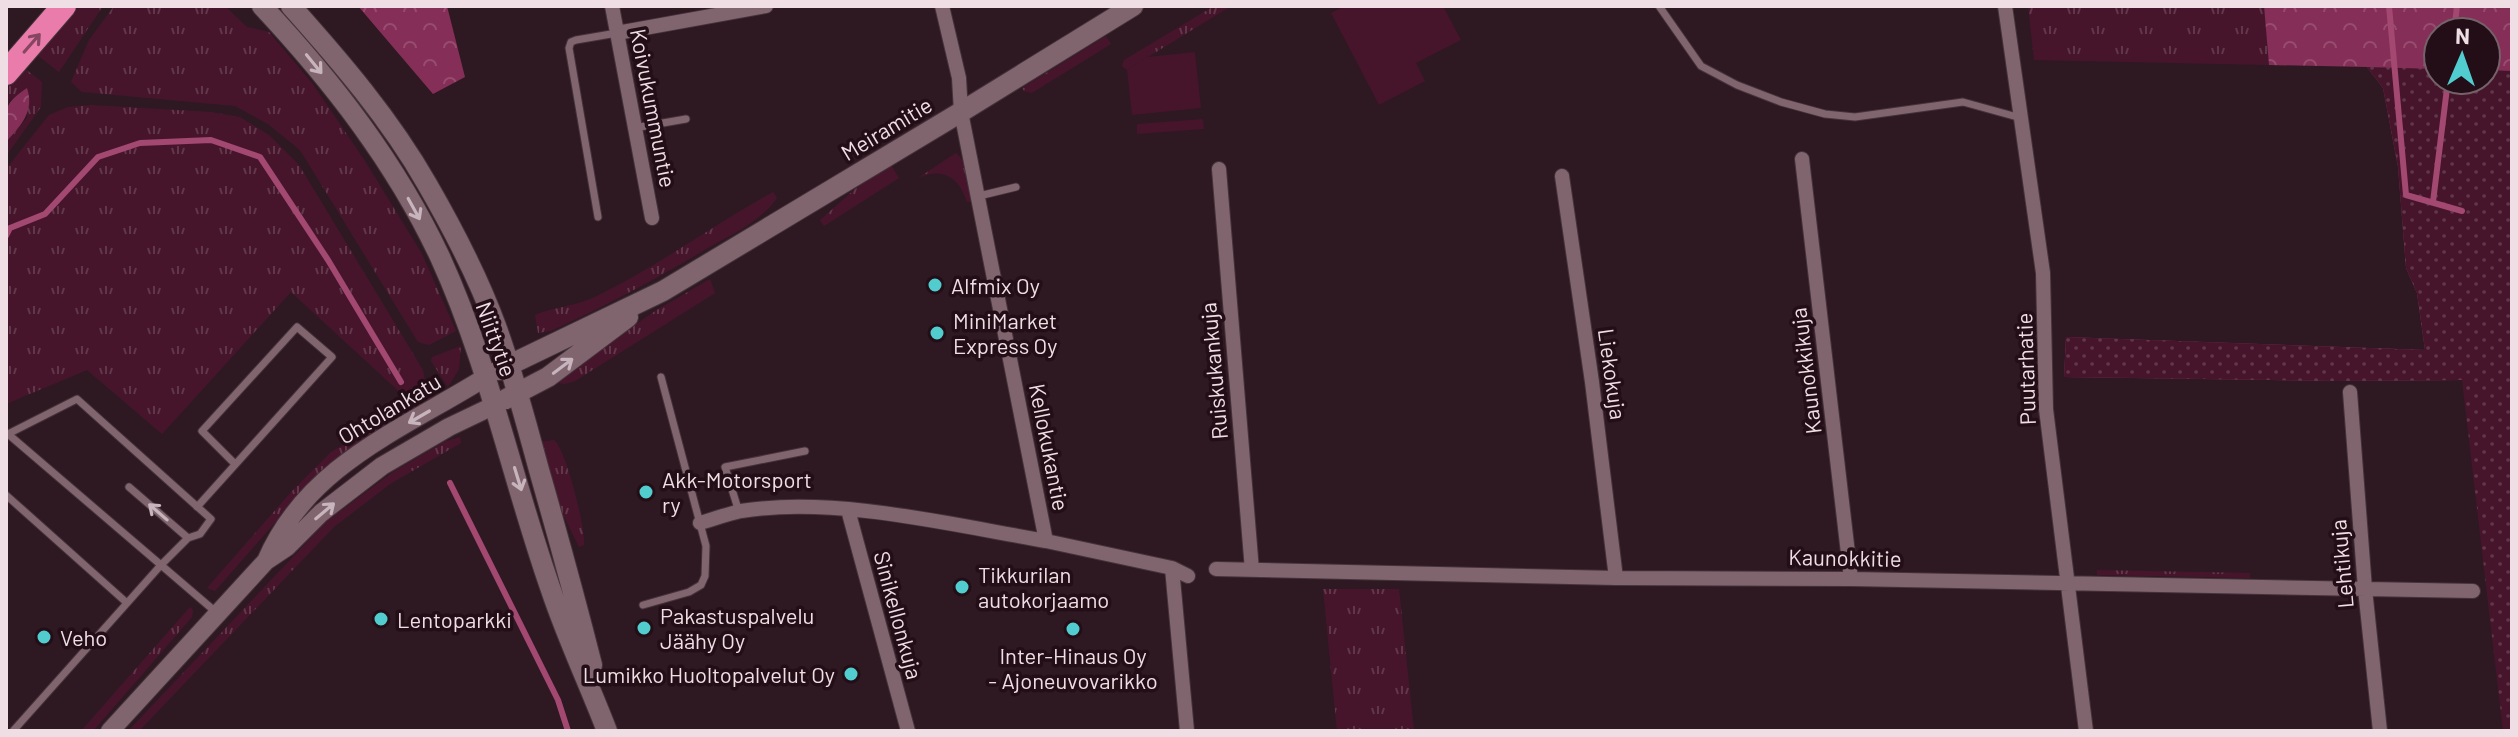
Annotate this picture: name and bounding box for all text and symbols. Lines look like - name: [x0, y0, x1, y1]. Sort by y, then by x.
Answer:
- north arrow: [2422, 16, 2502, 96]
- text: N: [2455, 22, 2471, 48]
- street label: Koivukummuntie: [626, 26, 682, 190]
- one-way arrow: [23, 34, 41, 54]
- one-way arrow: [305, 53, 323, 74]
- street label: Meiramitie: [836, 91, 936, 165]
- one-way arrow: [406, 197, 422, 220]
- place label: Alfmix Oy: [951, 272, 1040, 298]
- marker: Alfmix Oy: [926, 276, 944, 294]
- street label: Niittytie: [472, 298, 522, 380]
- street label: Ruiskukankuja: [1194, 301, 1232, 441]
- street label: Kaunokkikuja: [1784, 306, 1826, 436]
- place label: MiniMarket Express Oy: [953, 307, 1057, 358]
- street label: Puutarhatie: [2010, 312, 2040, 426]
- marker: MiniMarket Express Oy: [928, 324, 946, 342]
- street label: Liekokuja: [1594, 327, 1632, 421]
- one-way arrow: [552, 358, 573, 375]
- street label: Ohtolankatu: [333, 367, 445, 449]
- street label: Kellokukantie: [1025, 381, 1075, 513]
- one-way arrow: [408, 409, 431, 425]
- one-way arrow: [511, 466, 526, 492]
- place label: Akk-Motorsport ry: [662, 466, 812, 517]
- marker: Akk-Motorsport ry: [637, 483, 655, 501]
- one-way arrow: [314, 502, 335, 520]
- one-way arrow: [149, 503, 169, 521]
- street label: Lehtikuja: [2324, 518, 2358, 610]
- street label: Kaunokkitie: [1788, 543, 1902, 571]
- street label: Sinikellonkuja: [869, 548, 929, 682]
- place label: Tikkurilan autokorjaamo: [978, 561, 1109, 612]
- marker: Tikkurilan autokorjaamo: [953, 578, 971, 596]
- place label: Pakastuspalvelu Jäähy Oy: [660, 602, 814, 653]
- place label: Lentoparkki: [397, 606, 512, 632]
- marker: Lentoparkki: [372, 610, 390, 628]
- marker: Pakastuspalvelu Jäähy Oy: [635, 619, 653, 637]
- marker: Inter-Hinaus Oy - Ajoneuvovarikko: [1064, 620, 1082, 638]
- place label: Veho: [60, 624, 107, 650]
- marker: Veho: [35, 628, 53, 646]
- place label: Inter-Hinaus Oy - Ajoneuvovarikko: [988, 642, 1158, 693]
- place label: Lumikko Huoltopalvelut Oy: [583, 661, 835, 687]
- marker: Lumikko Huoltopalvelut Oy: [842, 665, 860, 683]

